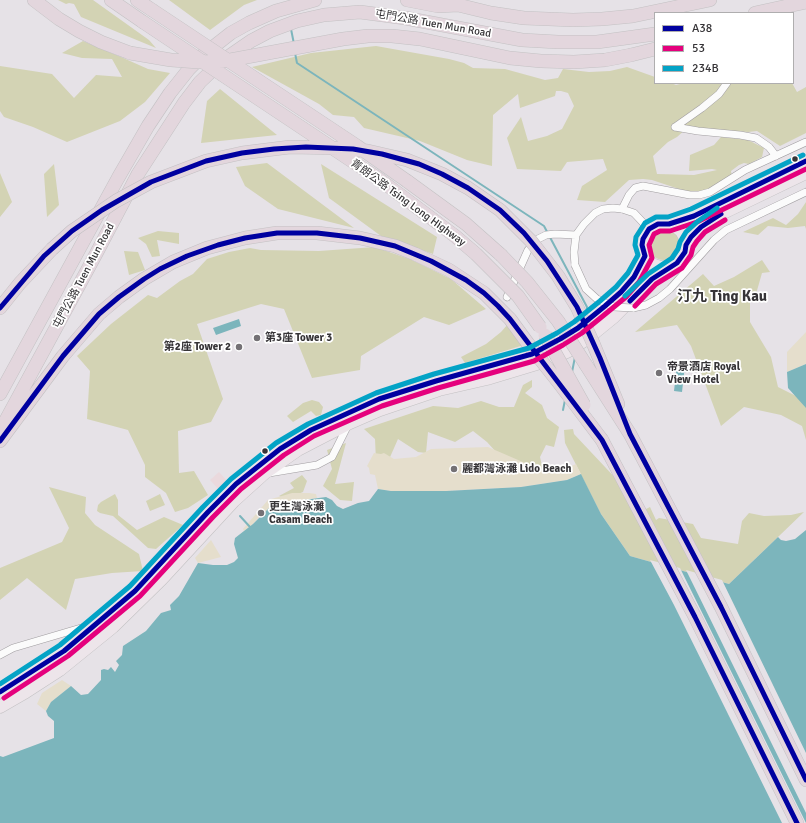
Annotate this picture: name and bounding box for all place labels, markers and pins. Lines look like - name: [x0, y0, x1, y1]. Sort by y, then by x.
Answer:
- unlabelled marker: [790, 154, 800, 164]
- place label: 第3座 Tower 3: [265, 331, 332, 345]
- marker: 第3座 Tower 3: [252, 333, 262, 343]
- place label: 第2座 Tower 2: [164, 340, 231, 354]
- marker: 第2座 Tower 2: [234, 342, 244, 352]
- place label: 帝景酒店 Royal View Hotel: [667, 360, 740, 386]
- marker: 帝景酒店 Royal View Hotel: [654, 368, 664, 378]
- unlabelled marker: [260, 446, 270, 456]
- place label: 麗都灣泳灘 Lido Beach: [462, 462, 571, 476]
- marker: 麗都灣泳灘 Lido Beach: [449, 464, 459, 474]
- place label: 更生灣泳灘 Casam Beach: [269, 500, 332, 526]
- marker: 更生灣泳灘 Casam Beach: [256, 508, 266, 518]

